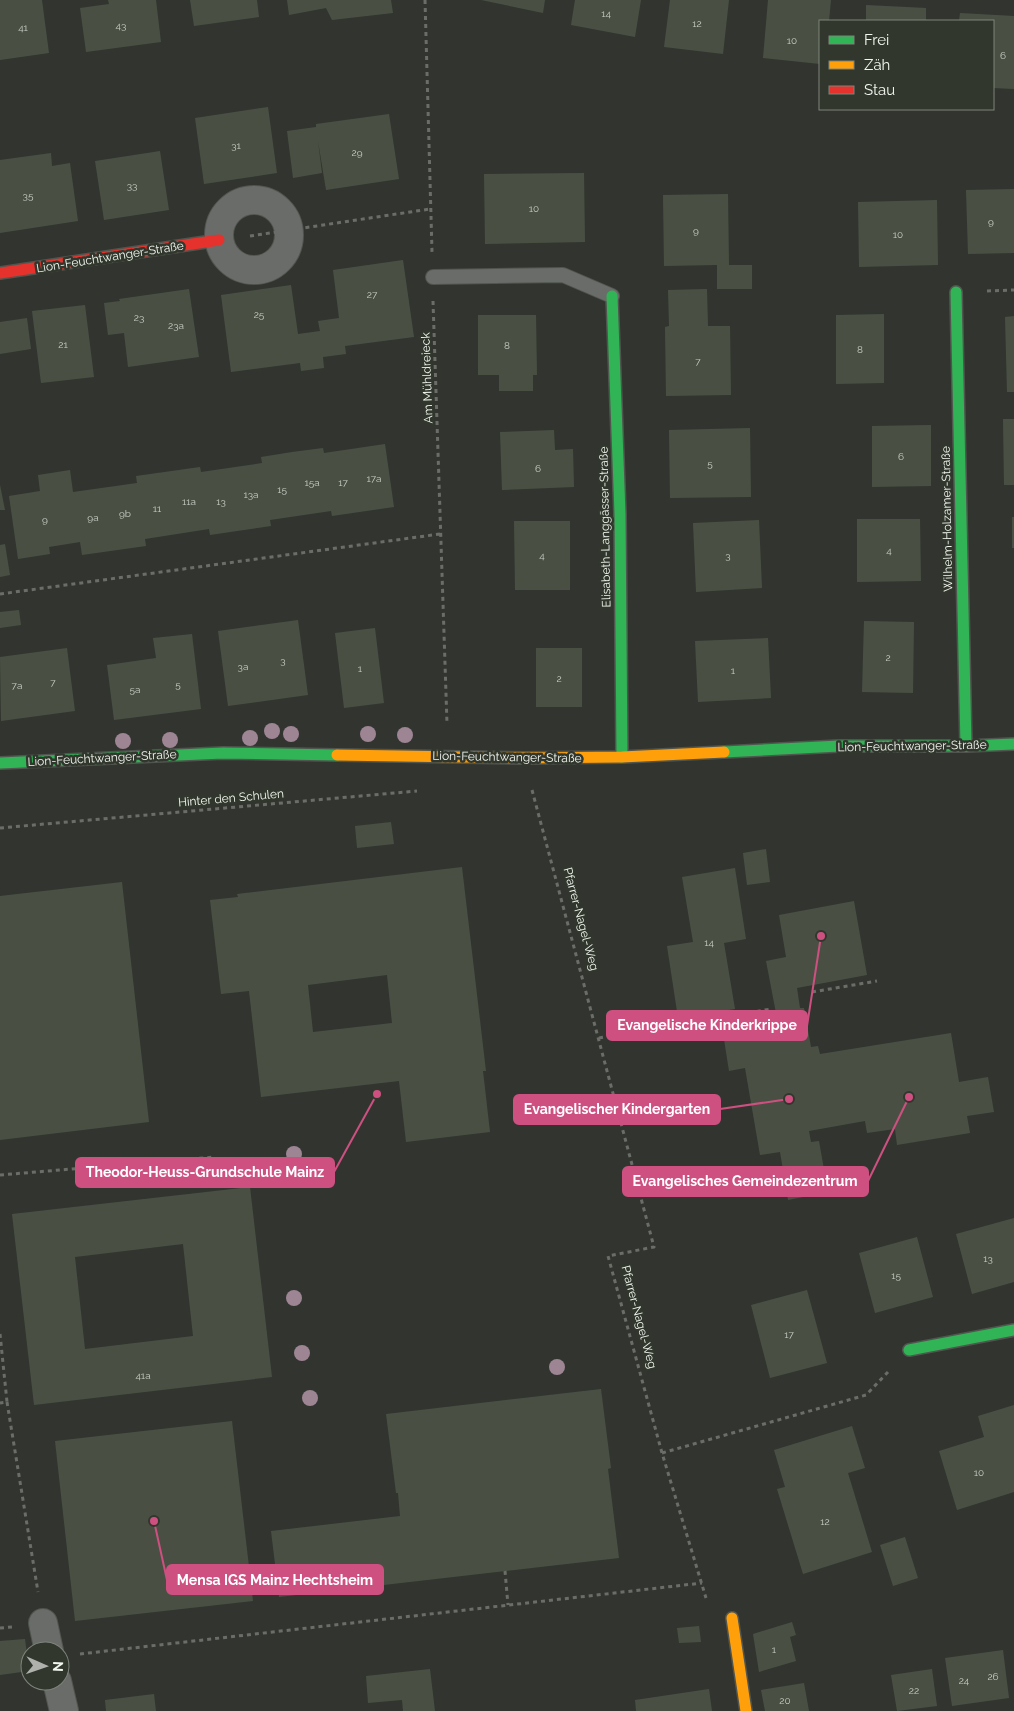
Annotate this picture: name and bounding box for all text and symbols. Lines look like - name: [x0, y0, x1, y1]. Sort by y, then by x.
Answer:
- house number: 14: [601, 8, 611, 19]
- house number: 12: [692, 18, 702, 29]
- house number: 43: [116, 20, 126, 31]
- legend: [819, 20, 994, 110]
- house number: 41: [18, 22, 29, 33]
- text: Frei: [864, 31, 889, 49]
- house number: 10: [787, 35, 797, 46]
- house number: 6: [1000, 50, 1006, 61]
- text: Zäh: [864, 56, 890, 74]
- text: Stau: [864, 81, 895, 99]
- house number: 31: [231, 140, 242, 151]
- house number: 29: [351, 147, 363, 158]
- house number: 33: [127, 180, 137, 191]
- house number: 35: [23, 190, 34, 201]
- house number: 10: [529, 203, 539, 214]
- house number: 9: [988, 216, 994, 227]
- house number: 9: [693, 225, 699, 236]
- house number: 10: [893, 229, 903, 240]
- street label: Lion-Feuchtwanger-Straße: [35, 238, 185, 276]
- house number: 27: [367, 289, 378, 300]
- house number: 25: [254, 309, 265, 320]
- house number: 23: [134, 312, 144, 323]
- house number: 23a: [168, 320, 184, 331]
- street label: Am Mühldreieck: [418, 332, 436, 424]
- house number: 21: [58, 339, 68, 350]
- house number: 8: [504, 340, 510, 351]
- house number: 8: [857, 344, 863, 355]
- house number: 7: [695, 356, 701, 367]
- street label: Elisabeth-Langgässer-Straße: [597, 446, 613, 608]
- street label: Wilhelm-Holzamer-Straße: [939, 446, 955, 592]
- house number: 6: [898, 451, 904, 462]
- house number: 5: [707, 458, 713, 469]
- house number: 6: [535, 463, 541, 474]
- house number: 17a: [366, 473, 382, 484]
- house number: 15a: [304, 477, 320, 488]
- house number: 17: [338, 477, 348, 488]
- house number: 15: [277, 484, 287, 495]
- house number: 13a: [243, 489, 259, 500]
- house number: 11a: [182, 496, 196, 507]
- house number: 13: [216, 496, 226, 507]
- house number: 11: [153, 503, 162, 514]
- house number: 9b: [119, 508, 131, 519]
- house number: 9a: [87, 512, 99, 523]
- house number: 9: [42, 514, 48, 525]
- house number: 4: [886, 545, 892, 556]
- house number: 4: [539, 550, 545, 561]
- house number: 3: [725, 550, 731, 561]
- house number: 2: [885, 652, 891, 663]
- house number: 3: [280, 655, 286, 666]
- house number: 3a: [238, 661, 248, 672]
- house number: 1: [358, 663, 363, 674]
- house number: 1: [731, 665, 736, 676]
- house number: 2: [556, 673, 562, 684]
- house number: 7: [50, 677, 56, 688]
- house number: 5: [175, 679, 181, 690]
- house number: 7a: [12, 680, 22, 691]
- house number: 5a: [130, 684, 140, 695]
- street label: Lion-Feuchtwanger-Straße: [837, 738, 987, 754]
- street label: Lion-Feuchtwanger-Straße: [27, 747, 177, 769]
- street label: Lion-Feuchtwanger-Straße: [432, 749, 582, 765]
- street label: Hinter den Schulen: [177, 786, 285, 810]
- street label: Pfarrer-Nagel-Weg: [561, 866, 601, 972]
- house number: 14: [704, 937, 714, 948]
- callout: Evangelische Kinderkrippe: [607, 1011, 807, 1040]
- text: Evangelische Kinderkrippe: [617, 1017, 797, 1033]
- callout: Evangelischer Kindergarten: [514, 1095, 720, 1124]
- text: Evangelischer Kindergarten: [524, 1101, 710, 1117]
- callout: Theodor-Heuss-Grundschule Mainz: [76, 1158, 334, 1187]
- text: Theodor-Heuss-Grundschule Mainz: [86, 1164, 324, 1180]
- callout: Evangelisches Gemeindezentrum: [623, 1167, 868, 1196]
- text: Evangelisches Gemeindezentrum: [633, 1173, 857, 1189]
- house number: 13: [983, 1253, 993, 1264]
- street label: Pfarrer-Nagel-Weg: [619, 1264, 659, 1370]
- house number: 15: [891, 1270, 901, 1281]
- house number: 17: [784, 1329, 794, 1340]
- house number: 41a: [135, 1370, 151, 1381]
- house number: 10: [974, 1467, 984, 1478]
- house number: 12: [820, 1516, 830, 1527]
- callout: Mensa IGS Mainz Hechtsheim: [167, 1565, 383, 1594]
- text: Mensa IGS Mainz Hechtsheim: [177, 1572, 373, 1588]
- north arrow: [20, 1641, 70, 1691]
- house number: 1: [772, 1644, 777, 1655]
- text: N: [50, 1661, 66, 1672]
- house number: 26: [987, 1671, 999, 1682]
- house number: 24: [959, 1675, 970, 1686]
- house number: 22: [909, 1685, 919, 1696]
- house number: 20: [779, 1695, 791, 1706]

